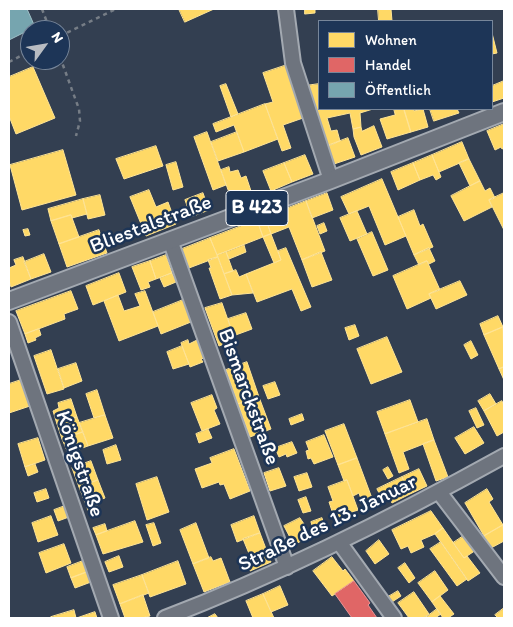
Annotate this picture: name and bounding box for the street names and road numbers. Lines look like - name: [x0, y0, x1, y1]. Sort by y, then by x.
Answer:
- street label: Bliestalstraße: [87, 190, 215, 260]
- road number: B 423: [226, 190, 288, 226]
- street label: Bismarckstraße: [212, 325, 284, 469]
- street label: Königstraße: [49, 408, 109, 520]
- street label: Straße des 13. Januar: [235, 470, 421, 578]

